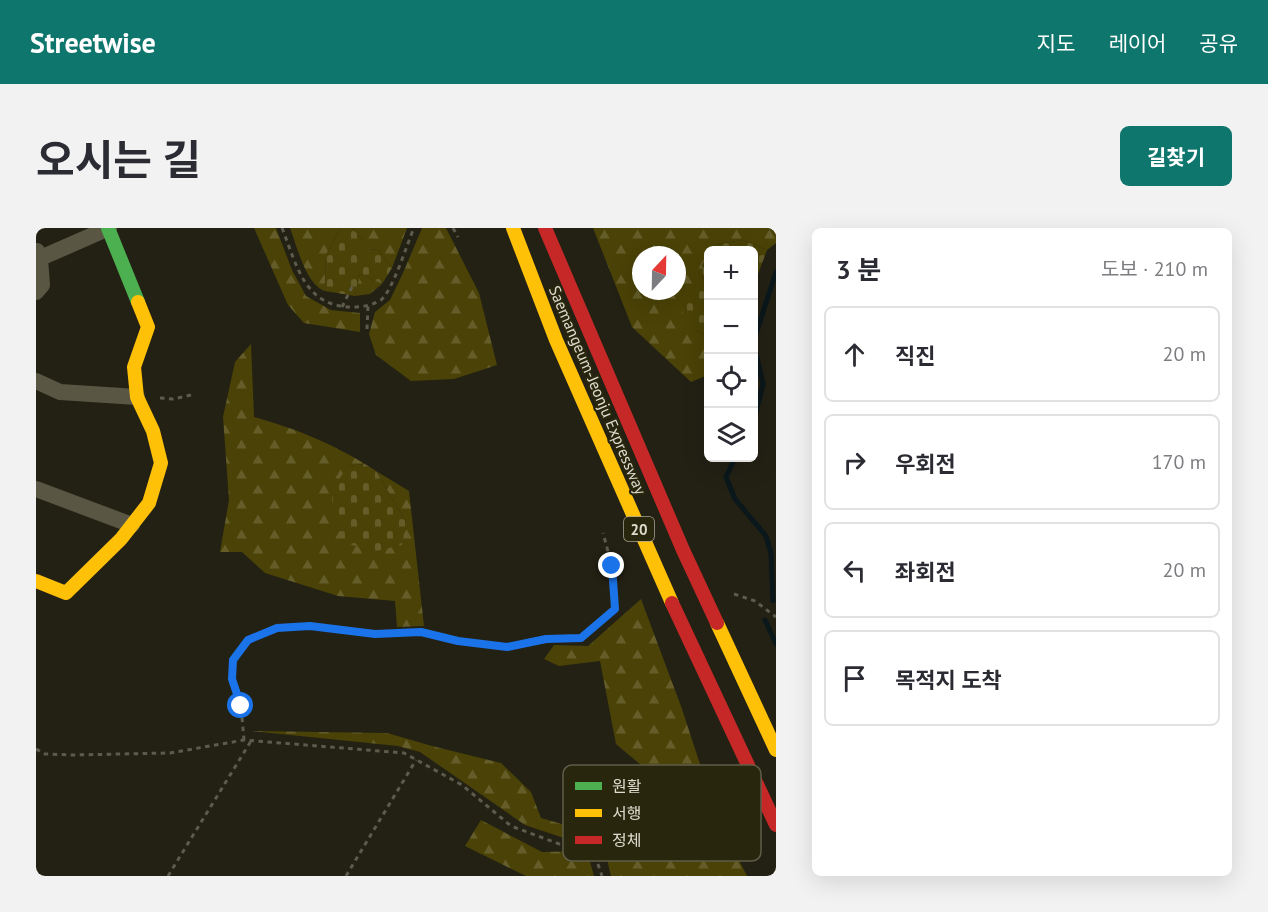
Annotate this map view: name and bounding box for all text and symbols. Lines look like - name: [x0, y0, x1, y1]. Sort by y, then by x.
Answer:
- text: Streetwise: [30, 24, 156, 61]
- text: 지도: [1037, 30, 1075, 57]
- text: 레이어: [1108, 30, 1166, 57]
- text: 공유: [1199, 30, 1238, 57]
- button: 길찾기: [1120, 126, 1232, 186]
- text: 오시는 길: [36, 132, 201, 187]
- north arrow: [632, 246, 686, 300]
- map controls: [704, 246, 758, 462]
- button: +: [704, 246, 758, 300]
- text: 3 분: [836, 253, 881, 286]
- text: 도보 · 210 m: [1101, 256, 1208, 282]
- street label: Saemangeum-Jeonju Expressway: [545, 282, 651, 498]
- button: −: [704, 300, 758, 354]
- icon: ahead: [838, 338, 871, 371]
- text: 20 m: [1163, 341, 1206, 367]
- text: 직진: [895, 342, 935, 370]
- button: locate: [704, 354, 758, 408]
- button: layers: [704, 408, 758, 462]
- icon: right: [838, 446, 871, 479]
- text: 170 m: [1152, 449, 1206, 475]
- text: 우회전: [895, 450, 956, 478]
- road number: 20: [624, 517, 654, 541]
- route end: [598, 552, 624, 578]
- icon: left: [838, 554, 871, 587]
- text: 20 m: [1163, 557, 1206, 583]
- text: 좌회전: [895, 558, 956, 586]
- icon: arrive: [838, 662, 871, 695]
- text: 목적지 도착: [895, 666, 1002, 694]
- route start: [227, 692, 253, 718]
- legend: [563, 765, 761, 861]
- text: 원활: [612, 776, 642, 796]
- text: 서행: [612, 803, 641, 823]
- text: 정체: [612, 830, 641, 850]

